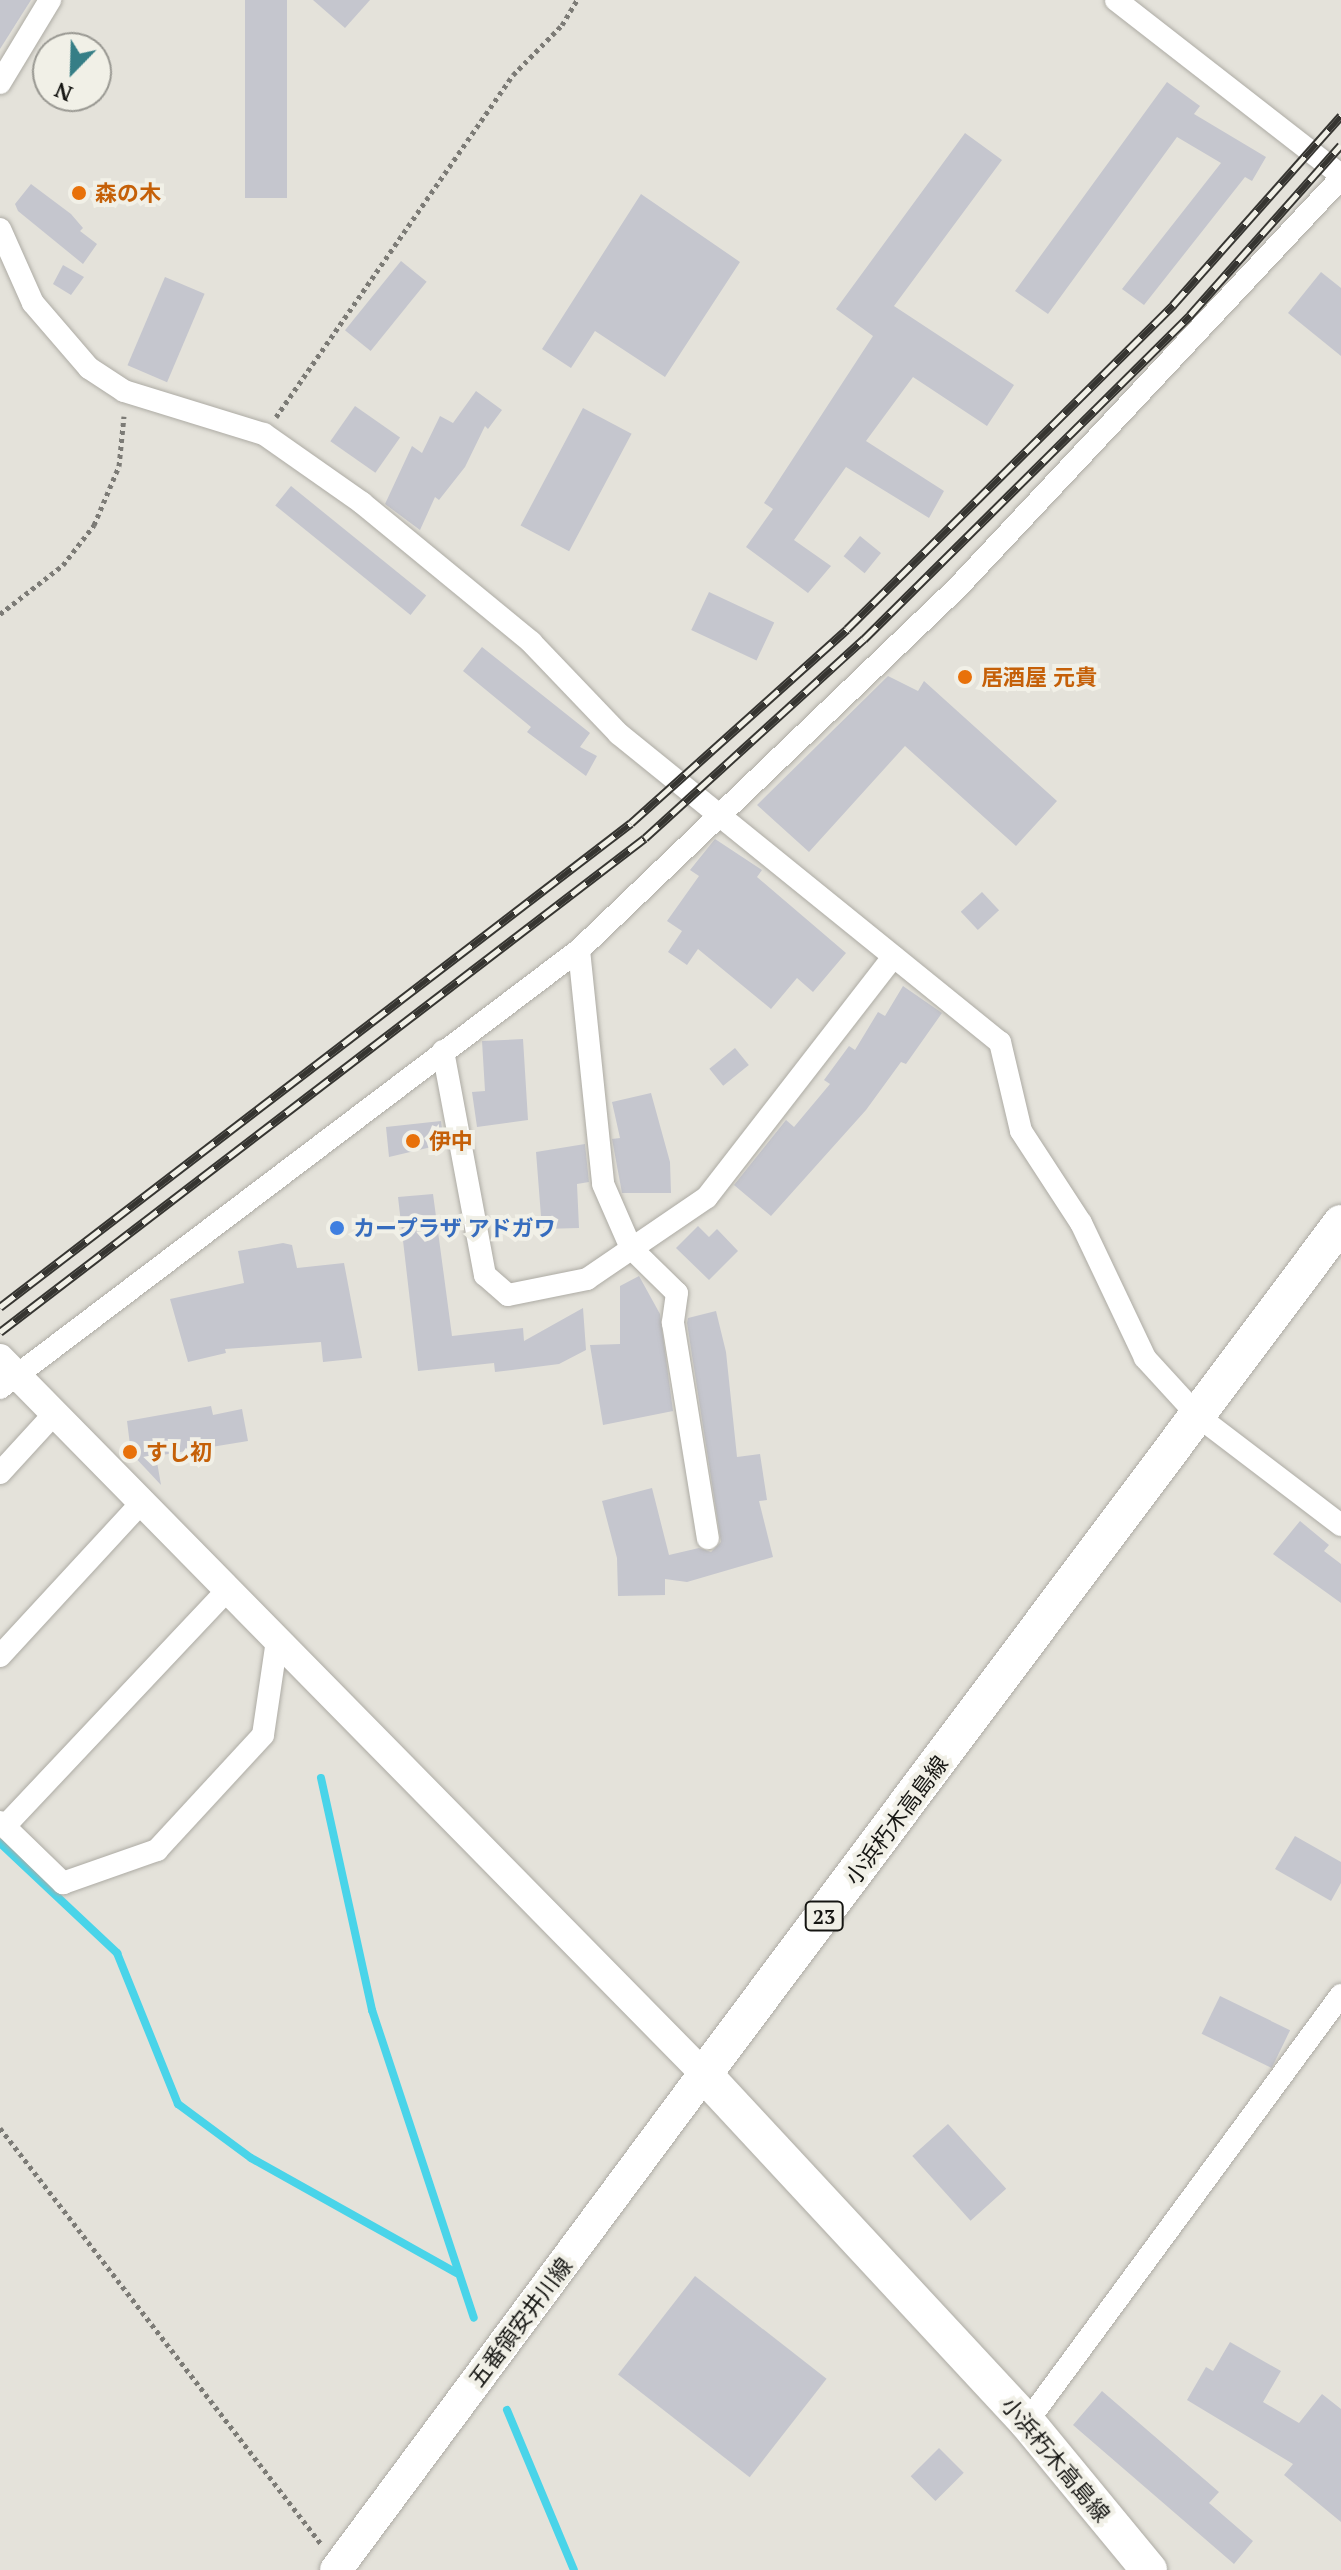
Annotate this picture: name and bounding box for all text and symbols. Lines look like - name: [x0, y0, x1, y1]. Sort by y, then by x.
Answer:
- north arrow: [32, 32, 112, 112]
- text: N: [50, 76, 77, 109]
- place label: 森の木: [95, 180, 161, 206]
- marker: 森の木: [70, 184, 88, 202]
- place label: 居酒屋 元貴: [981, 664, 1097, 690]
- marker: 居酒屋 元貴: [956, 668, 974, 686]
- place label: 伊中: [429, 1128, 473, 1154]
- marker: 伊中: [404, 1132, 422, 1150]
- place label: カープラザ アドガワ: [353, 1215, 557, 1241]
- marker: カープラザ アドガワ: [328, 1219, 346, 1237]
- place label: すし初: [146, 1439, 212, 1465]
- marker: すし初: [121, 1443, 139, 1461]
- street label: 小浜朽木高島線: [839, 1751, 953, 1889]
- road number: 23: [804, 1900, 844, 1932]
- street label: 五番領安井川線: [463, 2253, 577, 2391]
- street label: 小浜朽木高島線: [996, 2392, 1116, 2526]

